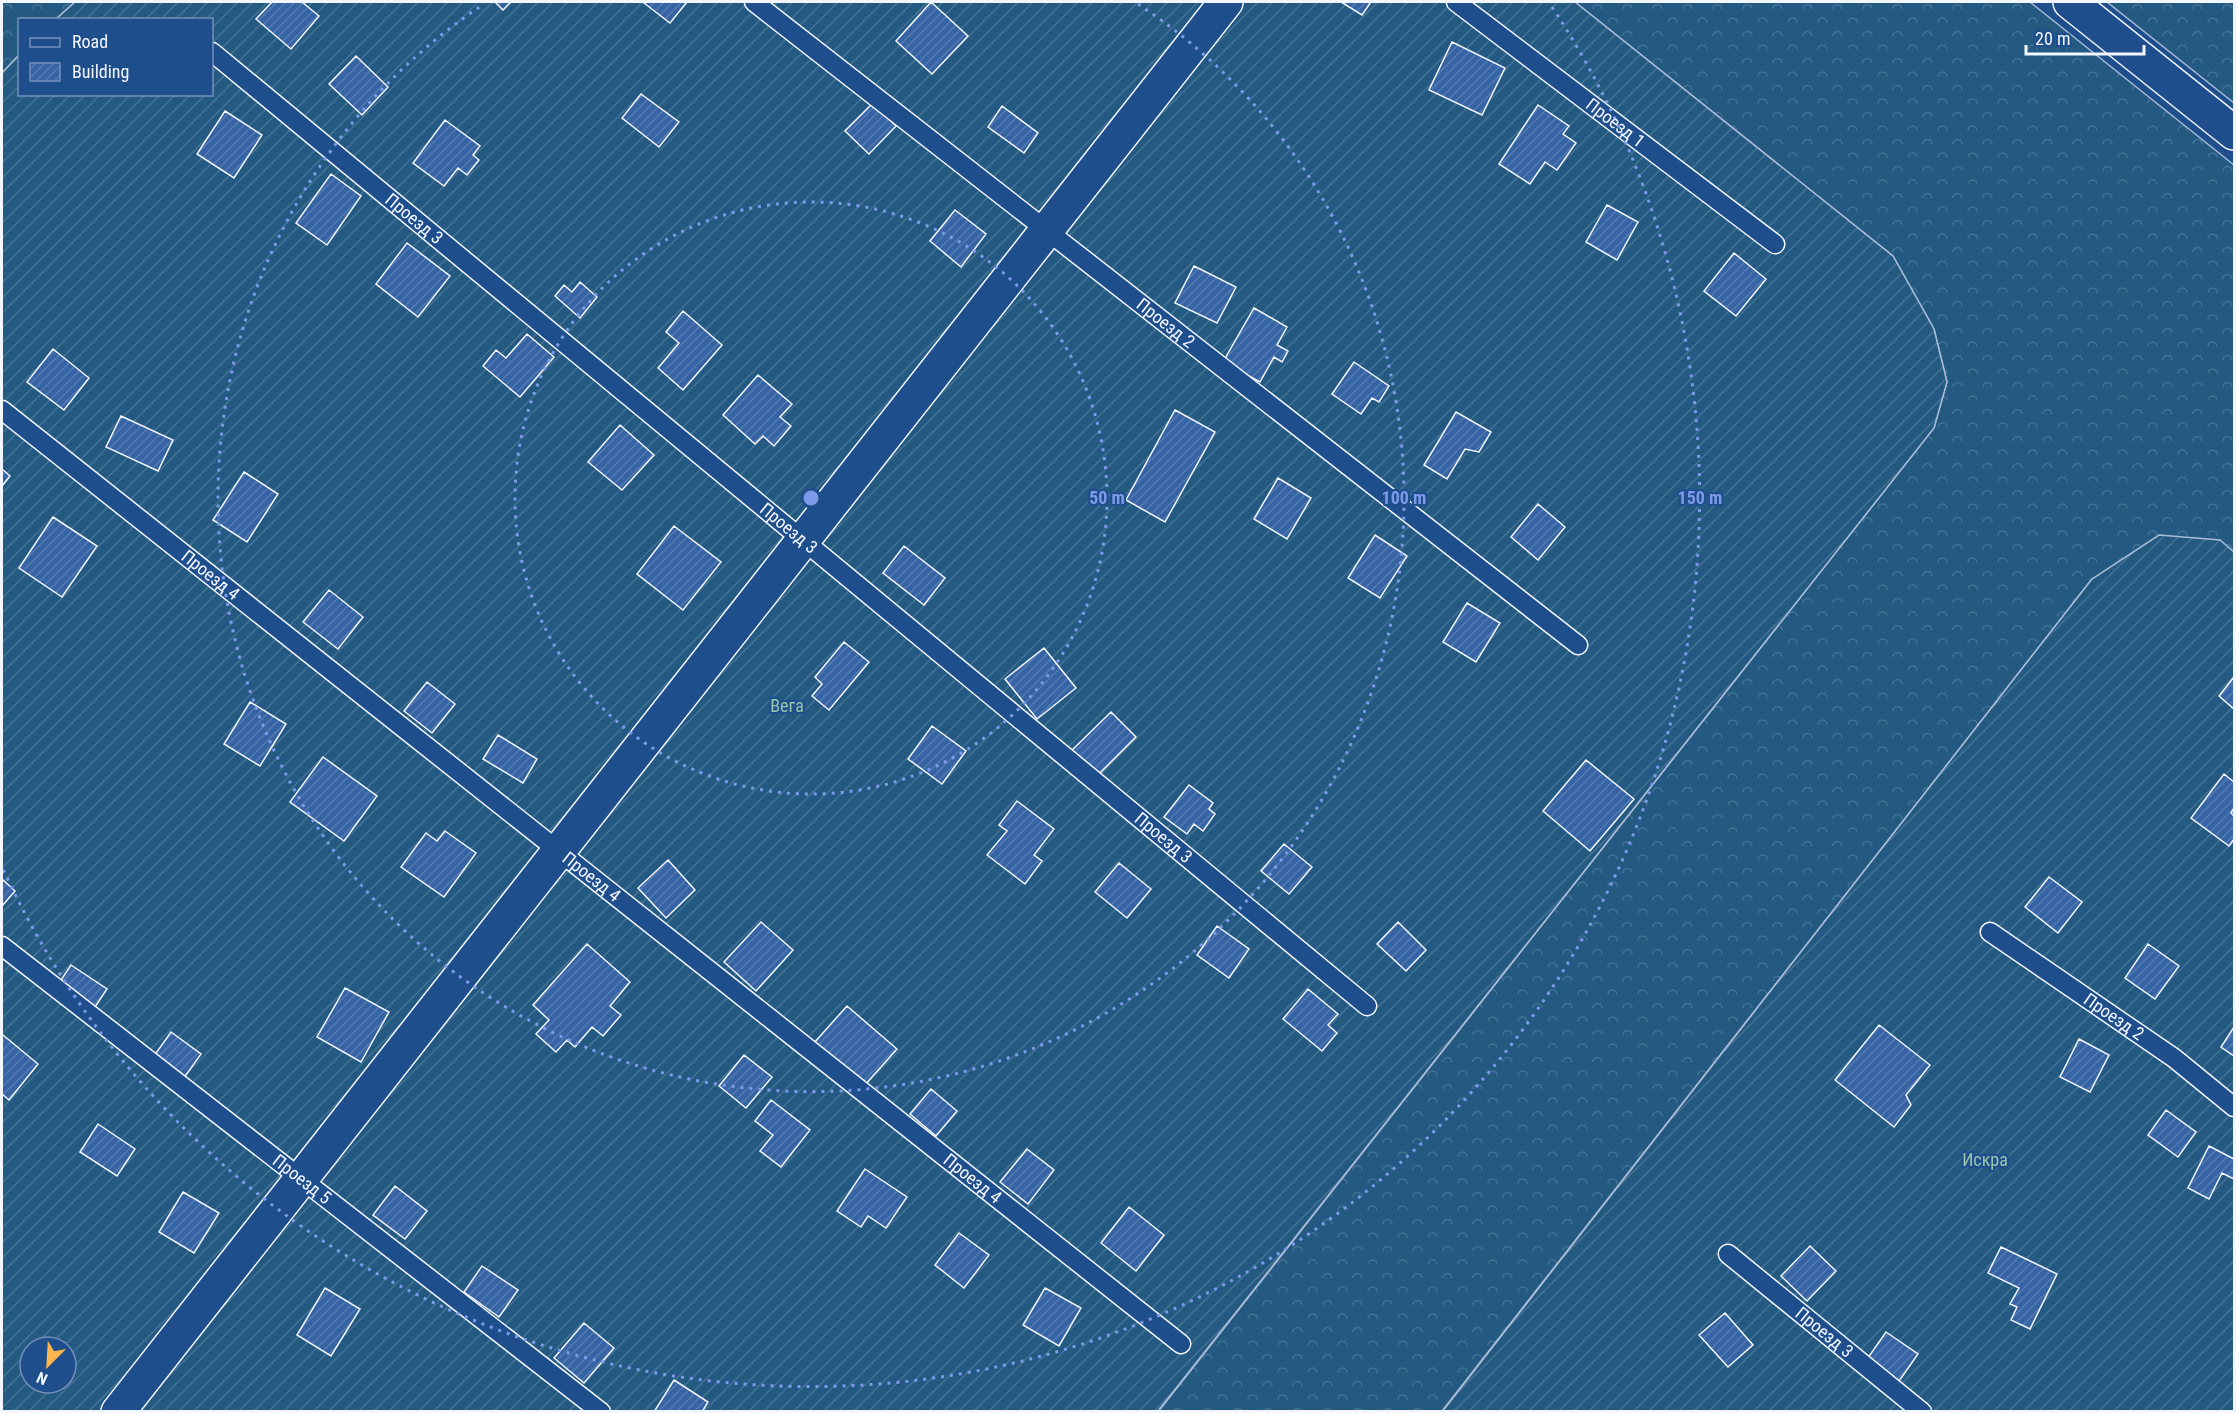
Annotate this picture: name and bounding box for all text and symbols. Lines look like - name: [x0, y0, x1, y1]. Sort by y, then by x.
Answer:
- legend: [18, 18, 213, 96]
- scale bar: [2026, 18, 2144, 56]
- text: 20 m: [2035, 28, 2070, 49]
- text: Road: [72, 31, 108, 52]
- text: Building: [72, 61, 129, 82]
- street label: Проезд 1: [1582, 93, 1649, 151]
- street label: Проезд 3: [381, 189, 447, 248]
- street label: Проезд 2: [1132, 293, 1199, 352]
- text: 50 m: [1089, 487, 1125, 508]
- text: 100 m: [1382, 487, 1426, 508]
- text: 150 m: [1678, 487, 1722, 508]
- centre of rings: [801, 488, 821, 508]
- street label: Проезд 3: [756, 498, 822, 558]
- street label: Проезд 4: [178, 545, 244, 604]
- park label: Вега: [770, 695, 804, 716]
- street label: Проезд 3: [1131, 808, 1197, 867]
- street label: Проезд 4: [558, 847, 625, 906]
- street label: Проезд 2: [2080, 988, 2148, 1044]
- street label: Проезд 4: [939, 1149, 1006, 1208]
- park label: Искра: [1962, 1149, 2008, 1170]
- street label: Проезд 5: [269, 1150, 336, 1208]
- street label: Проезд 3: [1791, 1302, 1858, 1362]
- north arrow: [18, 1335, 78, 1395]
- text: N: [34, 1368, 50, 1389]

